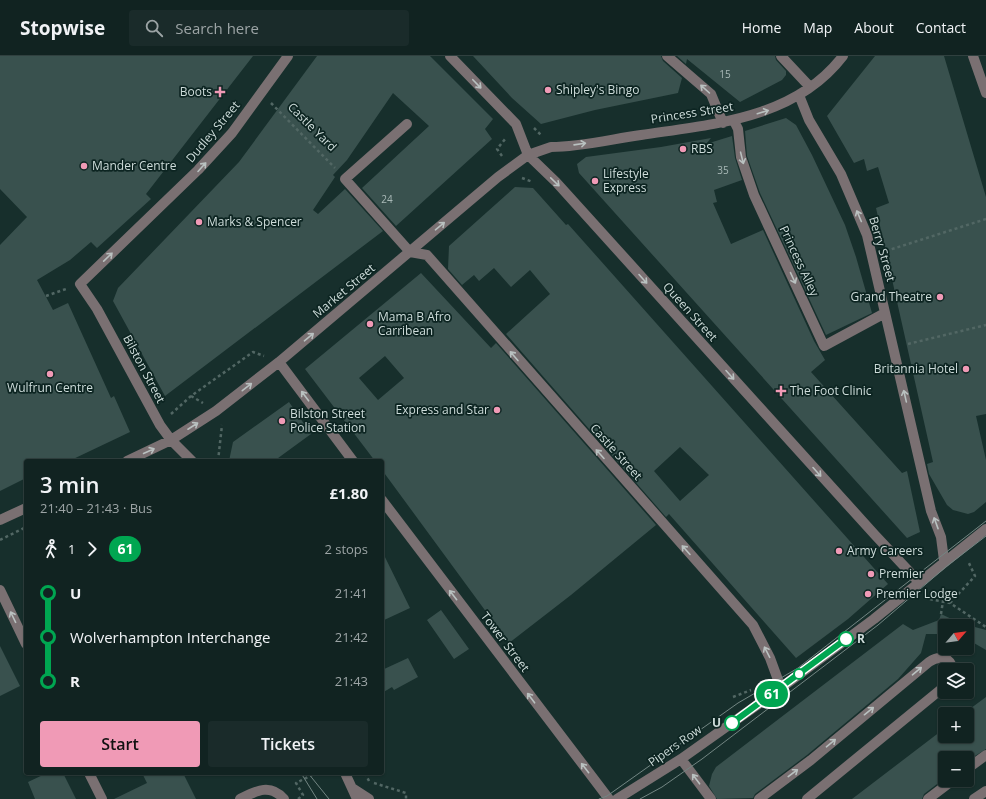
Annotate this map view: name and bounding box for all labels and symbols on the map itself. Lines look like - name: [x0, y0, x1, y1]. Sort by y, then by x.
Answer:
- house number: 15: [719, 67, 731, 81]
- one-way arrow: [473, 79, 482, 89]
- place label: Shipley's Bingo: [556, 81, 639, 98]
- place label: Boots: [180, 83, 212, 100]
- one-way arrow: [700, 84, 710, 94]
- marker: Shipley's Bingo: [543, 85, 553, 95]
- marker: Boots: [215, 87, 225, 97]
- street label: Dudley Street: [182, 97, 243, 166]
- street label: Castle Yard: [284, 98, 341, 155]
- street label: Princess Street: [650, 98, 734, 127]
- one-way arrow: [756, 108, 769, 115]
- one-way arrow: [573, 140, 586, 148]
- place label: RBS: [691, 140, 713, 157]
- marker: RBS: [678, 144, 688, 154]
- one-way arrow: [739, 152, 747, 165]
- place label: Mander Centre: [92, 157, 177, 174]
- marker: Mander Centre: [79, 161, 89, 171]
- one-way arrow: [197, 161, 206, 172]
- house number: 35: [717, 163, 729, 177]
- place label: Lifestyle Express: [603, 165, 649, 196]
- marker: Lifestyle Express: [590, 176, 600, 186]
- one-way arrow: [550, 178, 560, 187]
- house number: 24: [381, 192, 393, 206]
- one-way arrow: [855, 211, 862, 223]
- place label: Marks & Spencer: [207, 213, 302, 230]
- street label: Berry Street: [865, 214, 900, 283]
- marker: Marks & Spencer: [194, 217, 204, 227]
- one-way arrow: [435, 222, 445, 231]
- street label: Princess Alley: [776, 223, 824, 300]
- one-way arrow: [103, 252, 113, 262]
- street label: Market Street: [309, 260, 378, 322]
- one-way arrow: [790, 272, 797, 284]
- one-way arrow: [638, 273, 647, 283]
- street label: Queen Street: [659, 278, 722, 345]
- place label: Grand Theatre: [851, 288, 932, 305]
- marker: Grand Theatre: [935, 292, 945, 302]
- place label: Mama B Afro Carribean: [378, 308, 451, 339]
- marker: Mama B Afro Carribean: [365, 319, 375, 329]
- street label: Bilston Street: [119, 332, 170, 406]
- one-way arrow: [304, 332, 315, 341]
- one-way arrow: [509, 351, 518, 361]
- place label: Britannia Hotel: [874, 360, 958, 377]
- marker: Britannia Hotel: [961, 364, 971, 374]
- marker: Wulfrun Centre: [45, 369, 55, 379]
- one-way arrow: [725, 370, 735, 380]
- place label: Wulfrun Centre: [7, 379, 93, 396]
- place label: The Foot Clinic: [790, 382, 872, 399]
- one-way arrow: [241, 383, 252, 391]
- marker: The Foot Clinic: [775, 385, 787, 397]
- one-way arrow: [301, 390, 309, 401]
- one-way arrow: [901, 390, 908, 403]
- place label: Express and Star: [396, 401, 489, 418]
- place label: Bilston Street Police Station: [290, 405, 366, 436]
- marker: Express and Star: [492, 405, 502, 415]
- marker: Bilston Street Police Station: [277, 416, 287, 426]
- street label: Castle Street: [586, 420, 646, 484]
- one-way arrow: [188, 421, 199, 430]
- one-way arrow: [142, 447, 154, 454]
- one-way arrow: [595, 448, 604, 459]
- one-way arrow: [812, 466, 821, 476]
- one-way arrow: [931, 517, 939, 529]
- place label: Army Careers: [847, 542, 923, 559]
- one-way arrow: [682, 545, 691, 556]
- marker: Army Careers: [834, 546, 844, 556]
- place label: Premier: [879, 565, 924, 582]
- marker: Premier: [866, 569, 876, 579]
- place label: Premier Lodge: [876, 585, 958, 602]
- one-way arrow: [448, 589, 457, 600]
- marker: Premier Lodge: [863, 589, 873, 599]
- street label: Tower Street: [477, 608, 534, 675]
- one-way arrow: [9, 612, 16, 624]
- north arrow: [938, 619, 974, 655]
- place label: R: [857, 630, 865, 647]
- marker: R: [838, 631, 854, 647]
- one-way arrow: [762, 646, 770, 658]
- one-way arrow: [912, 667, 923, 676]
- unlabelled marker: [793, 668, 805, 680]
- line badge: 61: [754, 681, 790, 707]
- one-way arrow: [527, 693, 536, 704]
- one-way arrow: [864, 707, 875, 716]
- place label: U: [712, 714, 721, 731]
- marker: U: [724, 715, 740, 731]
- street label: Pipers Row: [644, 720, 706, 770]
- one-way arrow: [825, 739, 836, 748]
- one-way arrow: [581, 763, 589, 774]
- one-way arrow: [788, 769, 799, 778]
- one-way arrow: [692, 773, 700, 784]

